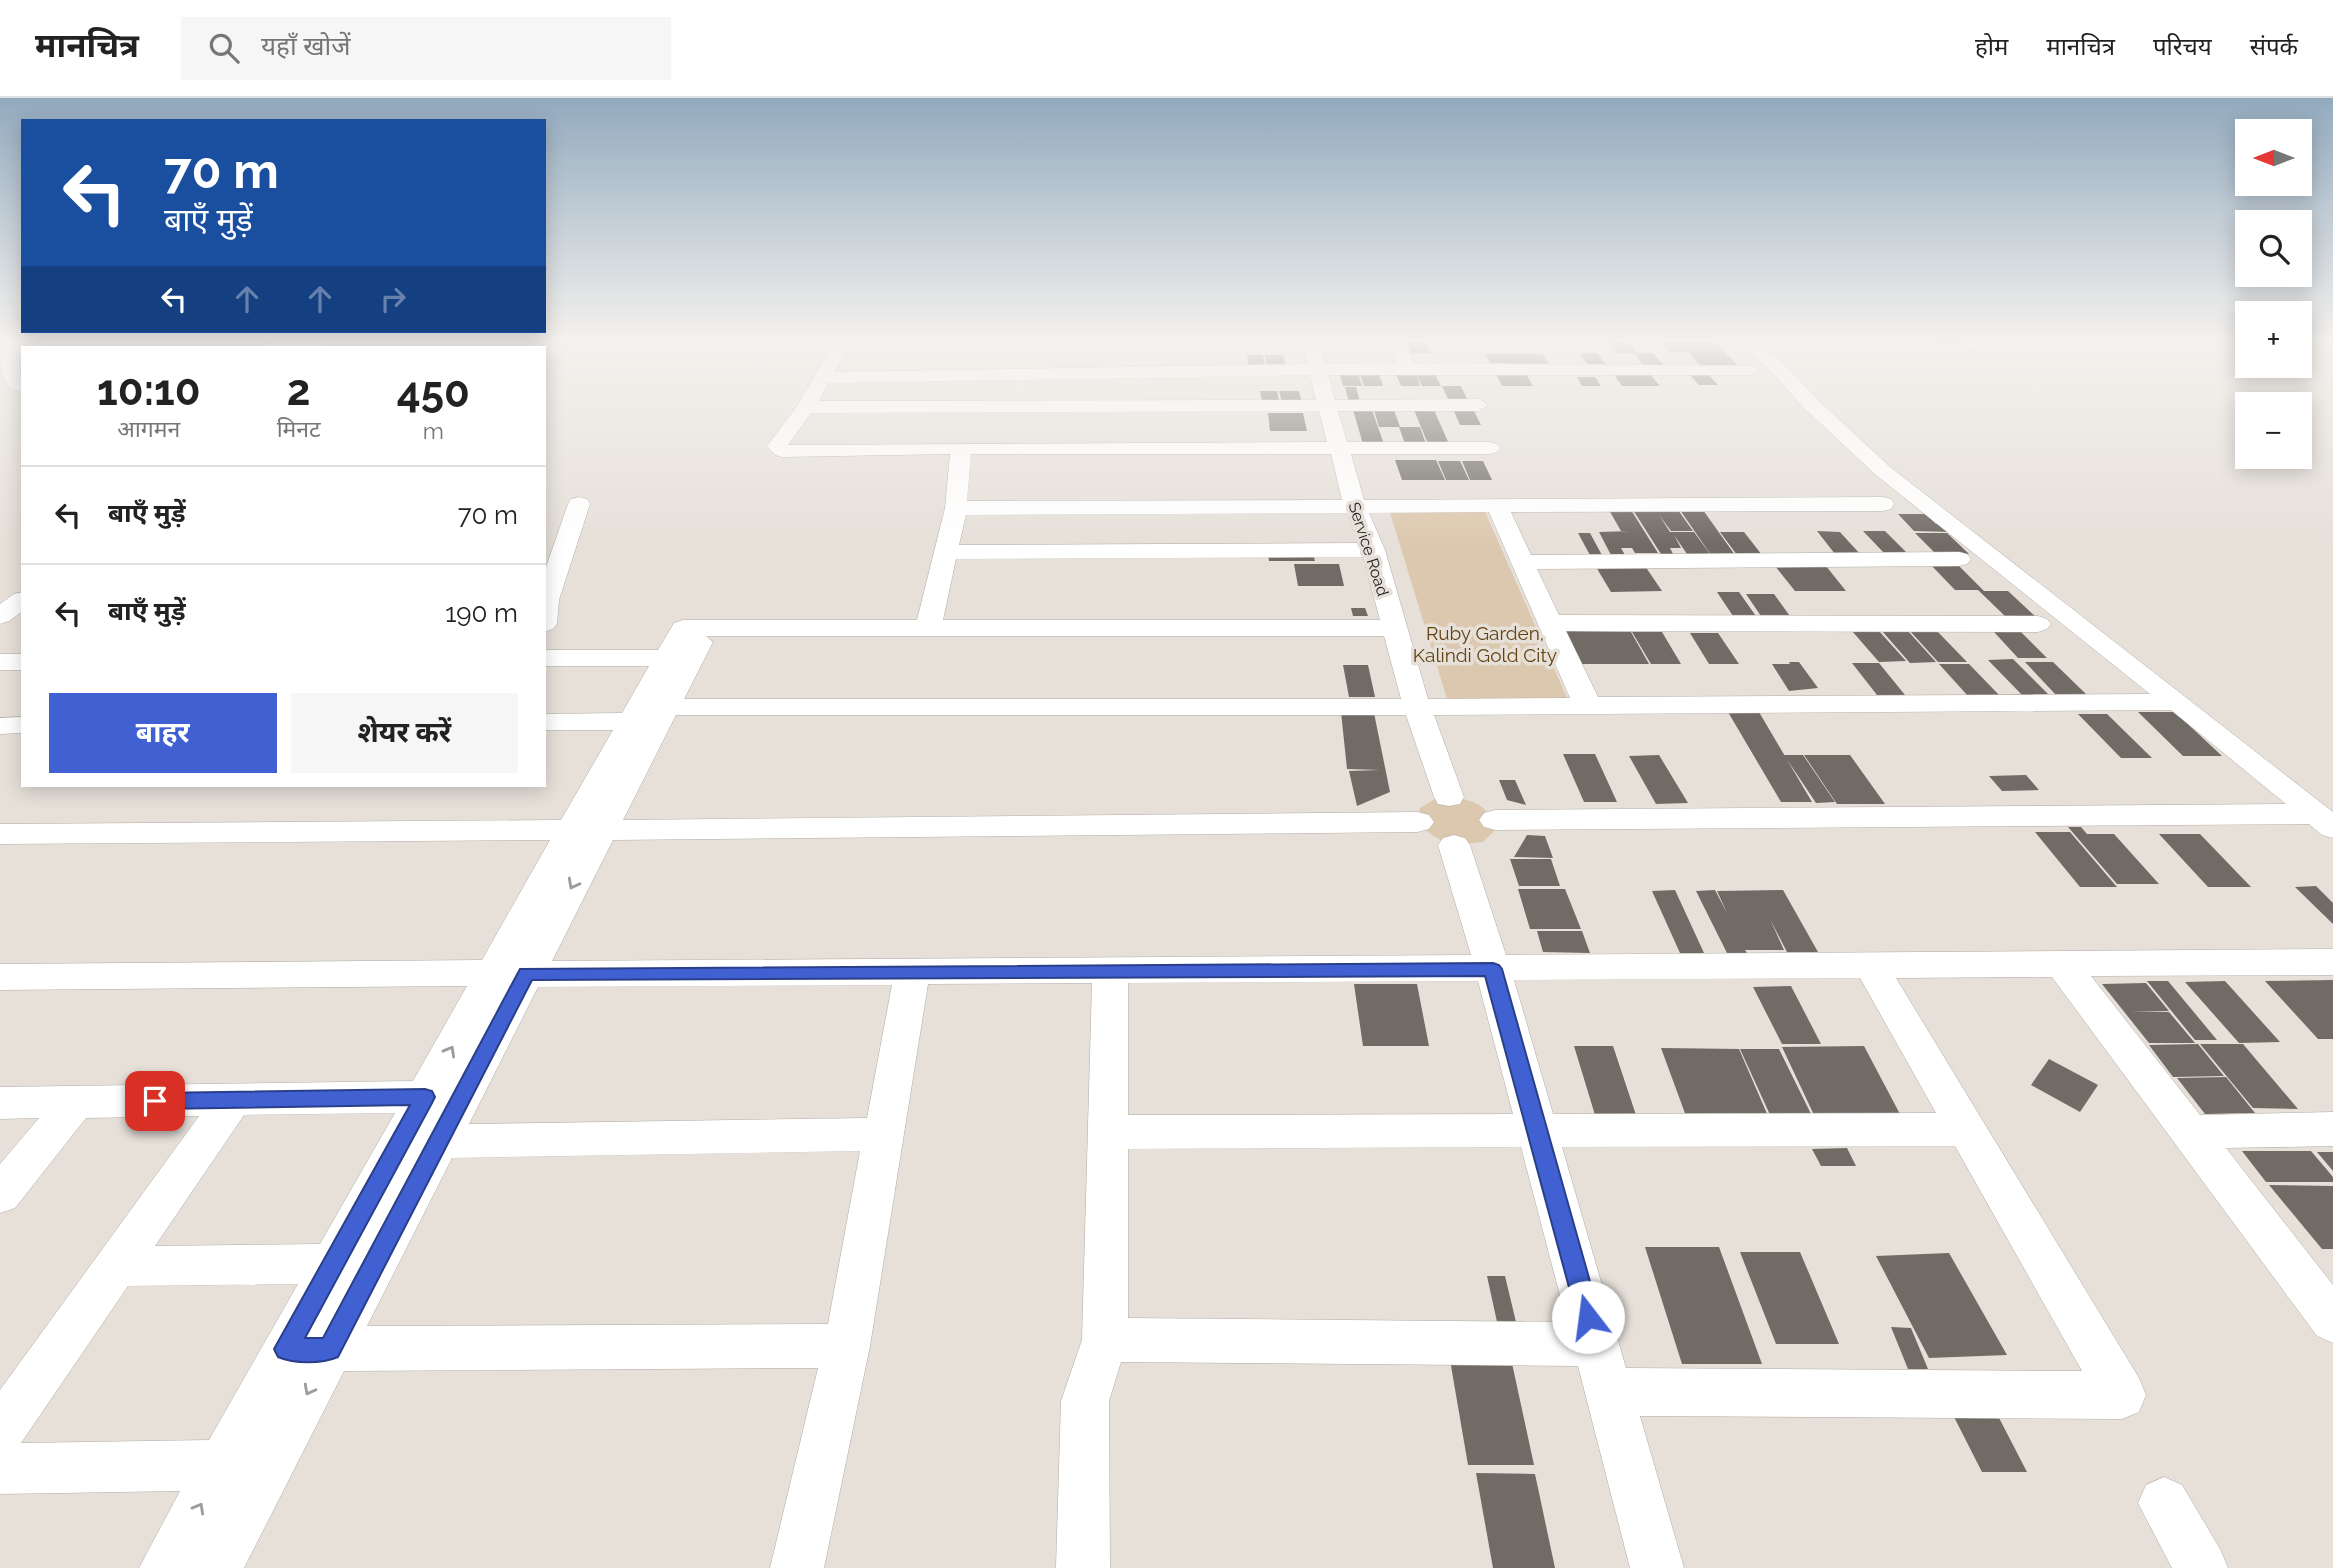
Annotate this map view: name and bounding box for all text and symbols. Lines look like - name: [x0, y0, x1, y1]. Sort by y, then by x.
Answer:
- search box: [181, 17, 671, 80]
- text: मानचित्र: [35, 26, 139, 65]
- icon: search: [205, 29, 243, 67]
- text: यहाँ खोजें: [261, 31, 351, 61]
- text: होम: [1975, 32, 2008, 61]
- text: मानचित्र: [2046, 32, 2115, 61]
- text: परिचय: [2153, 32, 2212, 61]
- text: संपर्क: [2250, 32, 2298, 61]
- north arrow: [2235, 119, 2312, 196]
- map controls: [2235, 119, 2312, 469]
- text: 70 m: [164, 142, 279, 199]
- icon: left: [49, 147, 140, 238]
- text: बाएँ मुड़ें: [164, 201, 253, 238]
- button: search: [2235, 210, 2312, 287]
- icon: left: [155, 280, 193, 318]
- icon: ahead: [228, 280, 266, 318]
- icon: ahead: [301, 280, 339, 318]
- icon: right: [374, 280, 412, 318]
- button: +: [2235, 301, 2312, 378]
- text: 10:10: [97, 366, 201, 415]
- text: 2: [287, 366, 311, 415]
- text: 450: [397, 368, 470, 417]
- button: −: [2235, 392, 2312, 469]
- text: आगमन: [117, 415, 180, 442]
- text: मिनट: [277, 415, 321, 442]
- text: m: [423, 417, 444, 444]
- icon: left: [49, 496, 87, 534]
- text: बाएँ मुड़ें: [108, 498, 186, 528]
- text: 70 m: [458, 500, 518, 530]
- street label: Service Road: [1344, 500, 1393, 598]
- icon: left: [49, 594, 87, 632]
- text: बाएँ मुड़ें: [108, 596, 186, 626]
- text: 190 m: [445, 598, 518, 628]
- park label: Ruby Garden, Kalindi Gold City: [1413, 622, 1557, 666]
- button: बाहर: [49, 693, 277, 773]
- button: शेयर करें: [291, 693, 518, 773]
- one-way arrow: [568, 877, 581, 889]
- one-way arrow: [442, 1046, 456, 1058]
- pin: [125, 1071, 185, 1131]
- icon: arrive: [136, 1082, 174, 1120]
- position arrow: [1551, 1280, 1625, 1354]
- one-way arrow: [304, 1383, 317, 1395]
- one-way arrow: [191, 1503, 204, 1515]

